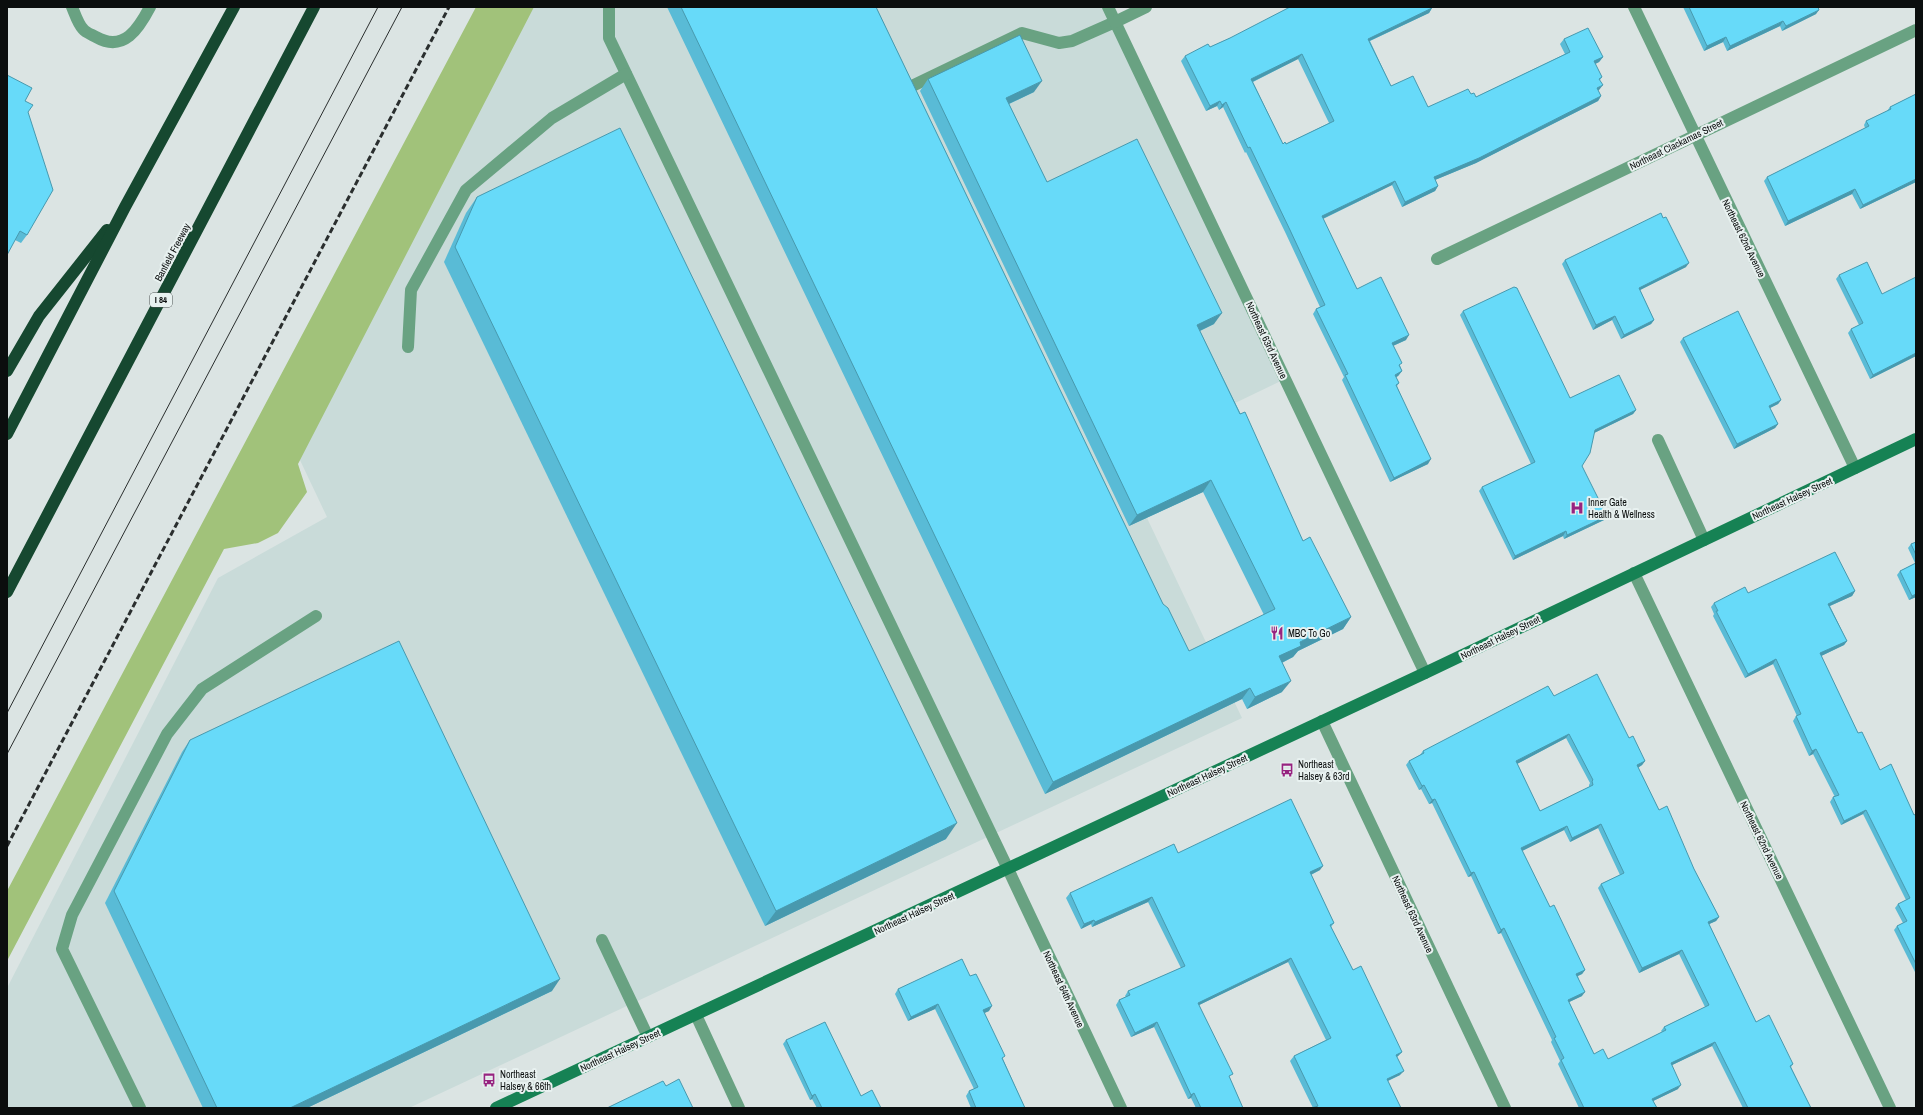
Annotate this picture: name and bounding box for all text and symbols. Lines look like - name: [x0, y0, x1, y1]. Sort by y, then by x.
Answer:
- street label: Northeast Clackamas Street: [1627, 116, 1726, 173]
- street label: Northeast 62nd Avenue: [1719, 197, 1768, 280]
- street label: Banfield Freeway: [152, 220, 194, 283]
- road number: I 84: [150, 293, 172, 307]
- street label: Northeast 63rd Avenue: [1243, 300, 1290, 381]
- street label: Northeast Halsey Street: [1750, 474, 1835, 523]
- place label: Inner Gate Health & Wellness: [1588, 496, 1655, 521]
- hospital icon: Inner Gate Health & Wellness: [1569, 500, 1585, 516]
- street label: Northeast Halsey Street: [1458, 612, 1543, 662]
- restaurant icon: MBC To Go: [1269, 625, 1285, 641]
- place label: MBC To Go: [1288, 627, 1331, 640]
- street label: Northeast Halsey Street: [1165, 751, 1250, 800]
- place label: Northeast Halsey & 63rd: [1298, 758, 1350, 783]
- bus stop icon: Northeast Halsey & 63rd: [1279, 762, 1295, 778]
- street label: Northeast 62nd Avenue: [1737, 799, 1786, 882]
- street label: Northeast 63rd Avenue: [1389, 874, 1436, 955]
- street label: Northeast Halsey Street: [872, 889, 957, 938]
- street label: Northeast 64th Avenue: [1040, 949, 1087, 1030]
- street label: Northeast Halsey Street: [578, 1026, 663, 1075]
- place label: Northeast Halsey & 66th: [500, 1068, 551, 1093]
- bus stop icon: Northeast Halsey & 66th: [481, 1072, 497, 1088]

